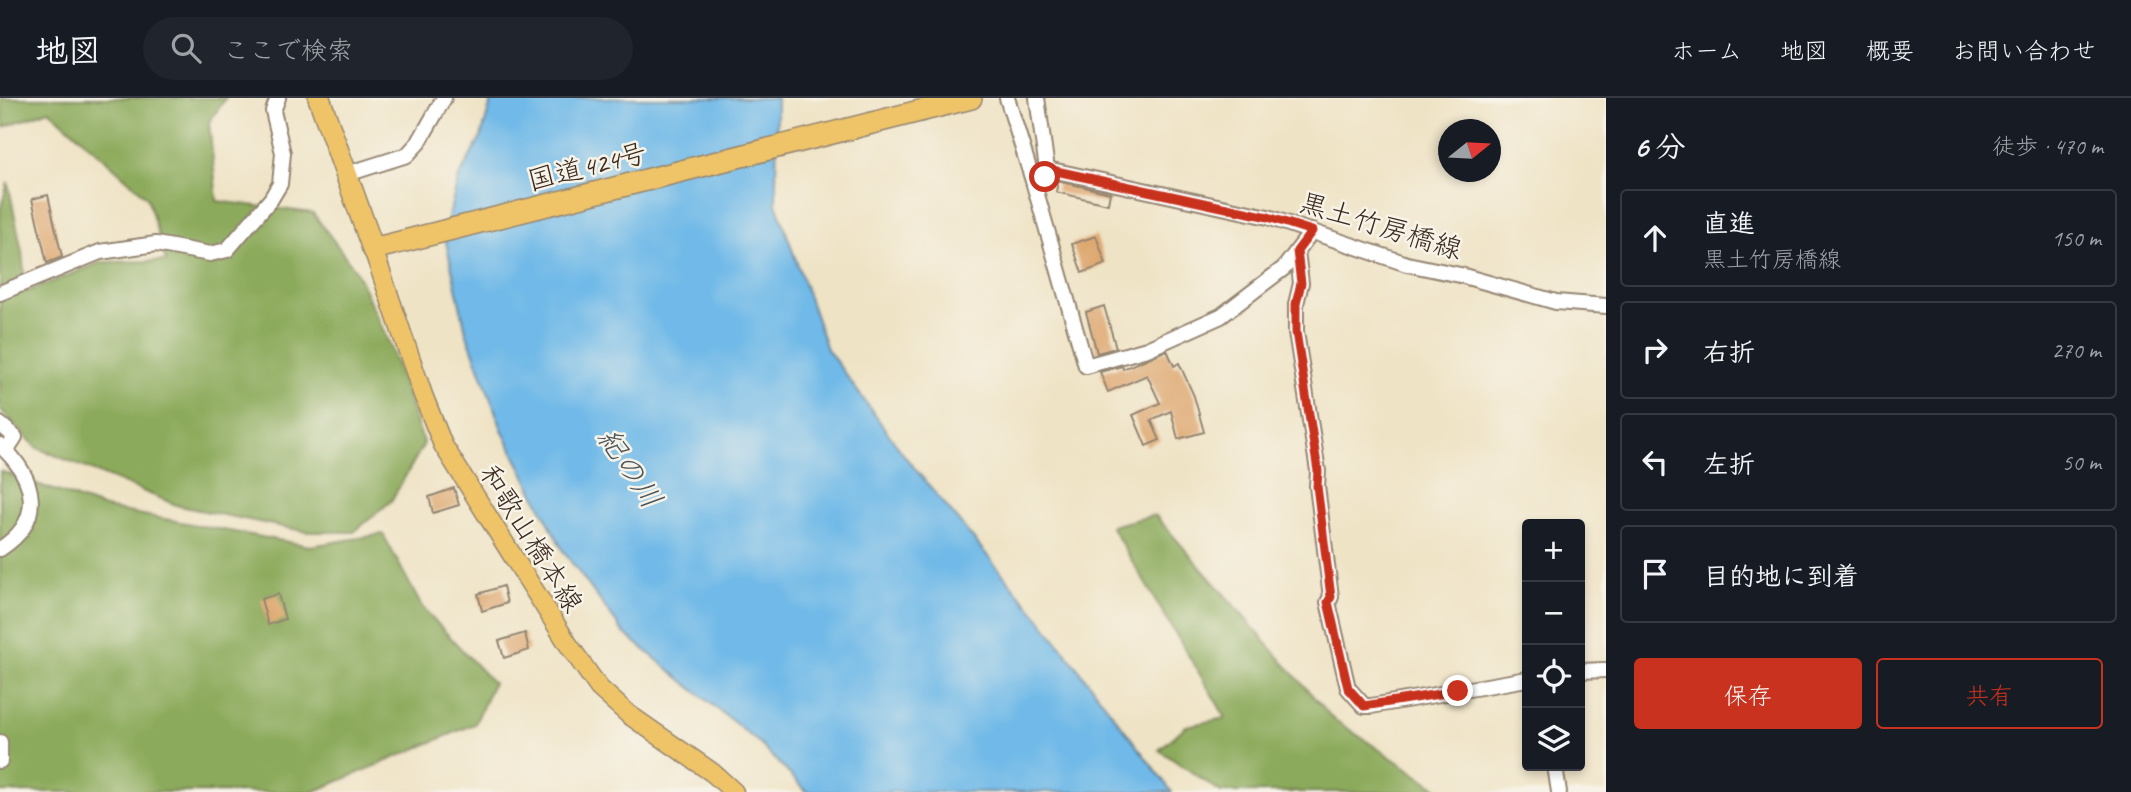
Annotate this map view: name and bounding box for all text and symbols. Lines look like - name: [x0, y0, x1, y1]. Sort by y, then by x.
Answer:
- search box: [143, 17, 633, 80]
- icon: search: [167, 29, 205, 67]
- text: 地図: [35, 30, 101, 72]
- text: ここで検索: [223, 34, 353, 67]
- text: ホーム: [1671, 36, 1742, 66]
- text: 地図: [1780, 36, 1828, 66]
- text: 概要: [1866, 36, 1914, 66]
- text: お問い合わせ: [1952, 36, 2096, 66]
- north arrow: [1438, 119, 1501, 182]
- text: 6 分: [1634, 128, 1685, 166]
- text: 徒歩 · 470 m: [1992, 132, 2103, 161]
- street label: 国道424号: [524, 135, 650, 198]
- route start: [1029, 161, 1060, 192]
- street label: 黒土竹房橋線: [1295, 184, 1466, 267]
- text: 直進: [1703, 207, 1755, 240]
- icon: ahead: [1636, 219, 1674, 257]
- text: 150 m: [2052, 224, 2101, 253]
- text: 黒土竹房橋線: [1703, 245, 1841, 274]
- icon: right: [1636, 331, 1674, 369]
- text: 右折: [1703, 336, 1755, 369]
- text: 270 m: [2052, 336, 2101, 365]
- water label: 紀の川: [589, 420, 671, 516]
- icon: left: [1636, 443, 1674, 481]
- text: 左折: [1703, 448, 1755, 481]
- text: 50 m: [2062, 448, 2101, 477]
- street label: 和歌山橋本線: [472, 458, 591, 619]
- map controls: [1522, 519, 1585, 771]
- button: +: [1522, 519, 1585, 582]
- icon: arrive: [1636, 555, 1674, 593]
- text: 目的地に到着: [1703, 560, 1859, 593]
- button: −: [1522, 582, 1585, 645]
- button: locate: [1522, 645, 1585, 708]
- button: 保存: [1634, 658, 1862, 729]
- button: 共有: [1876, 658, 2103, 729]
- route end: [1442, 675, 1473, 706]
- button: layers: [1522, 708, 1585, 771]

